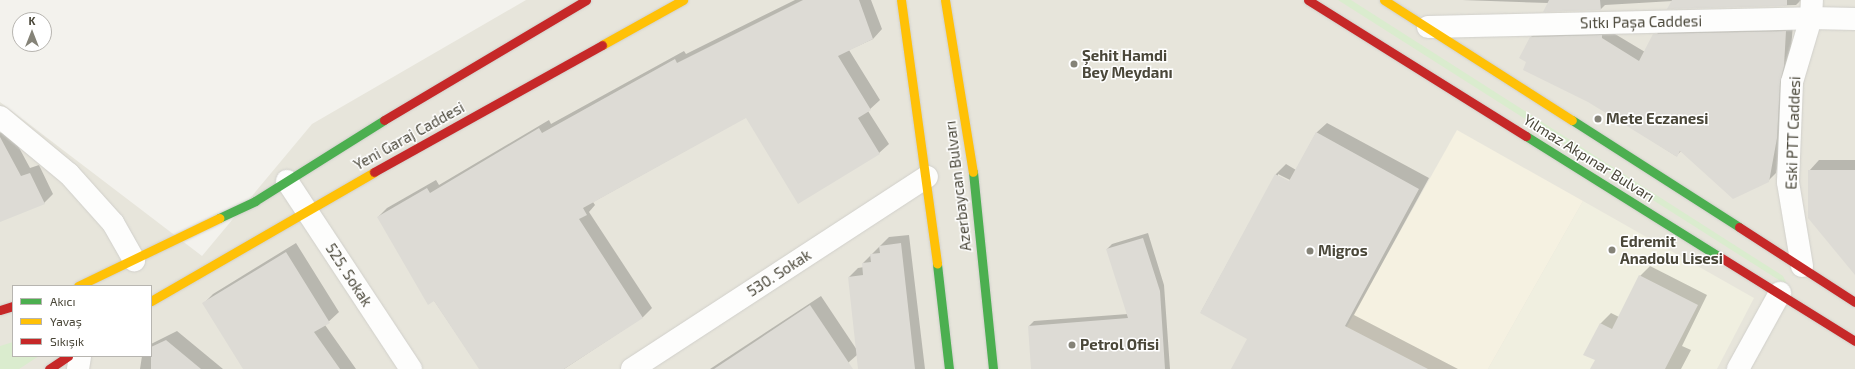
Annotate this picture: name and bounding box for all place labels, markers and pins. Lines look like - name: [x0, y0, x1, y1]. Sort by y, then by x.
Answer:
- place label: Şehit Hamdi Bey Meydanı: [1082, 46, 1173, 81]
- marker: Şehit Hamdi Bey Meydanı: [1069, 59, 1079, 69]
- place label: Mete Eczanesi: [1606, 110, 1708, 128]
- marker: Mete Eczanesi: [1593, 114, 1603, 124]
- place label: Edremit Anadolu Lisesi: [1620, 232, 1723, 267]
- place label: Migros: [1318, 242, 1368, 260]
- marker: Edremit Anadolu Lisesi: [1607, 245, 1617, 255]
- marker: Migros: [1305, 246, 1315, 256]
- place label: Petrol Ofisi: [1080, 336, 1160, 354]
- marker: Petrol Ofisi: [1067, 340, 1077, 350]

